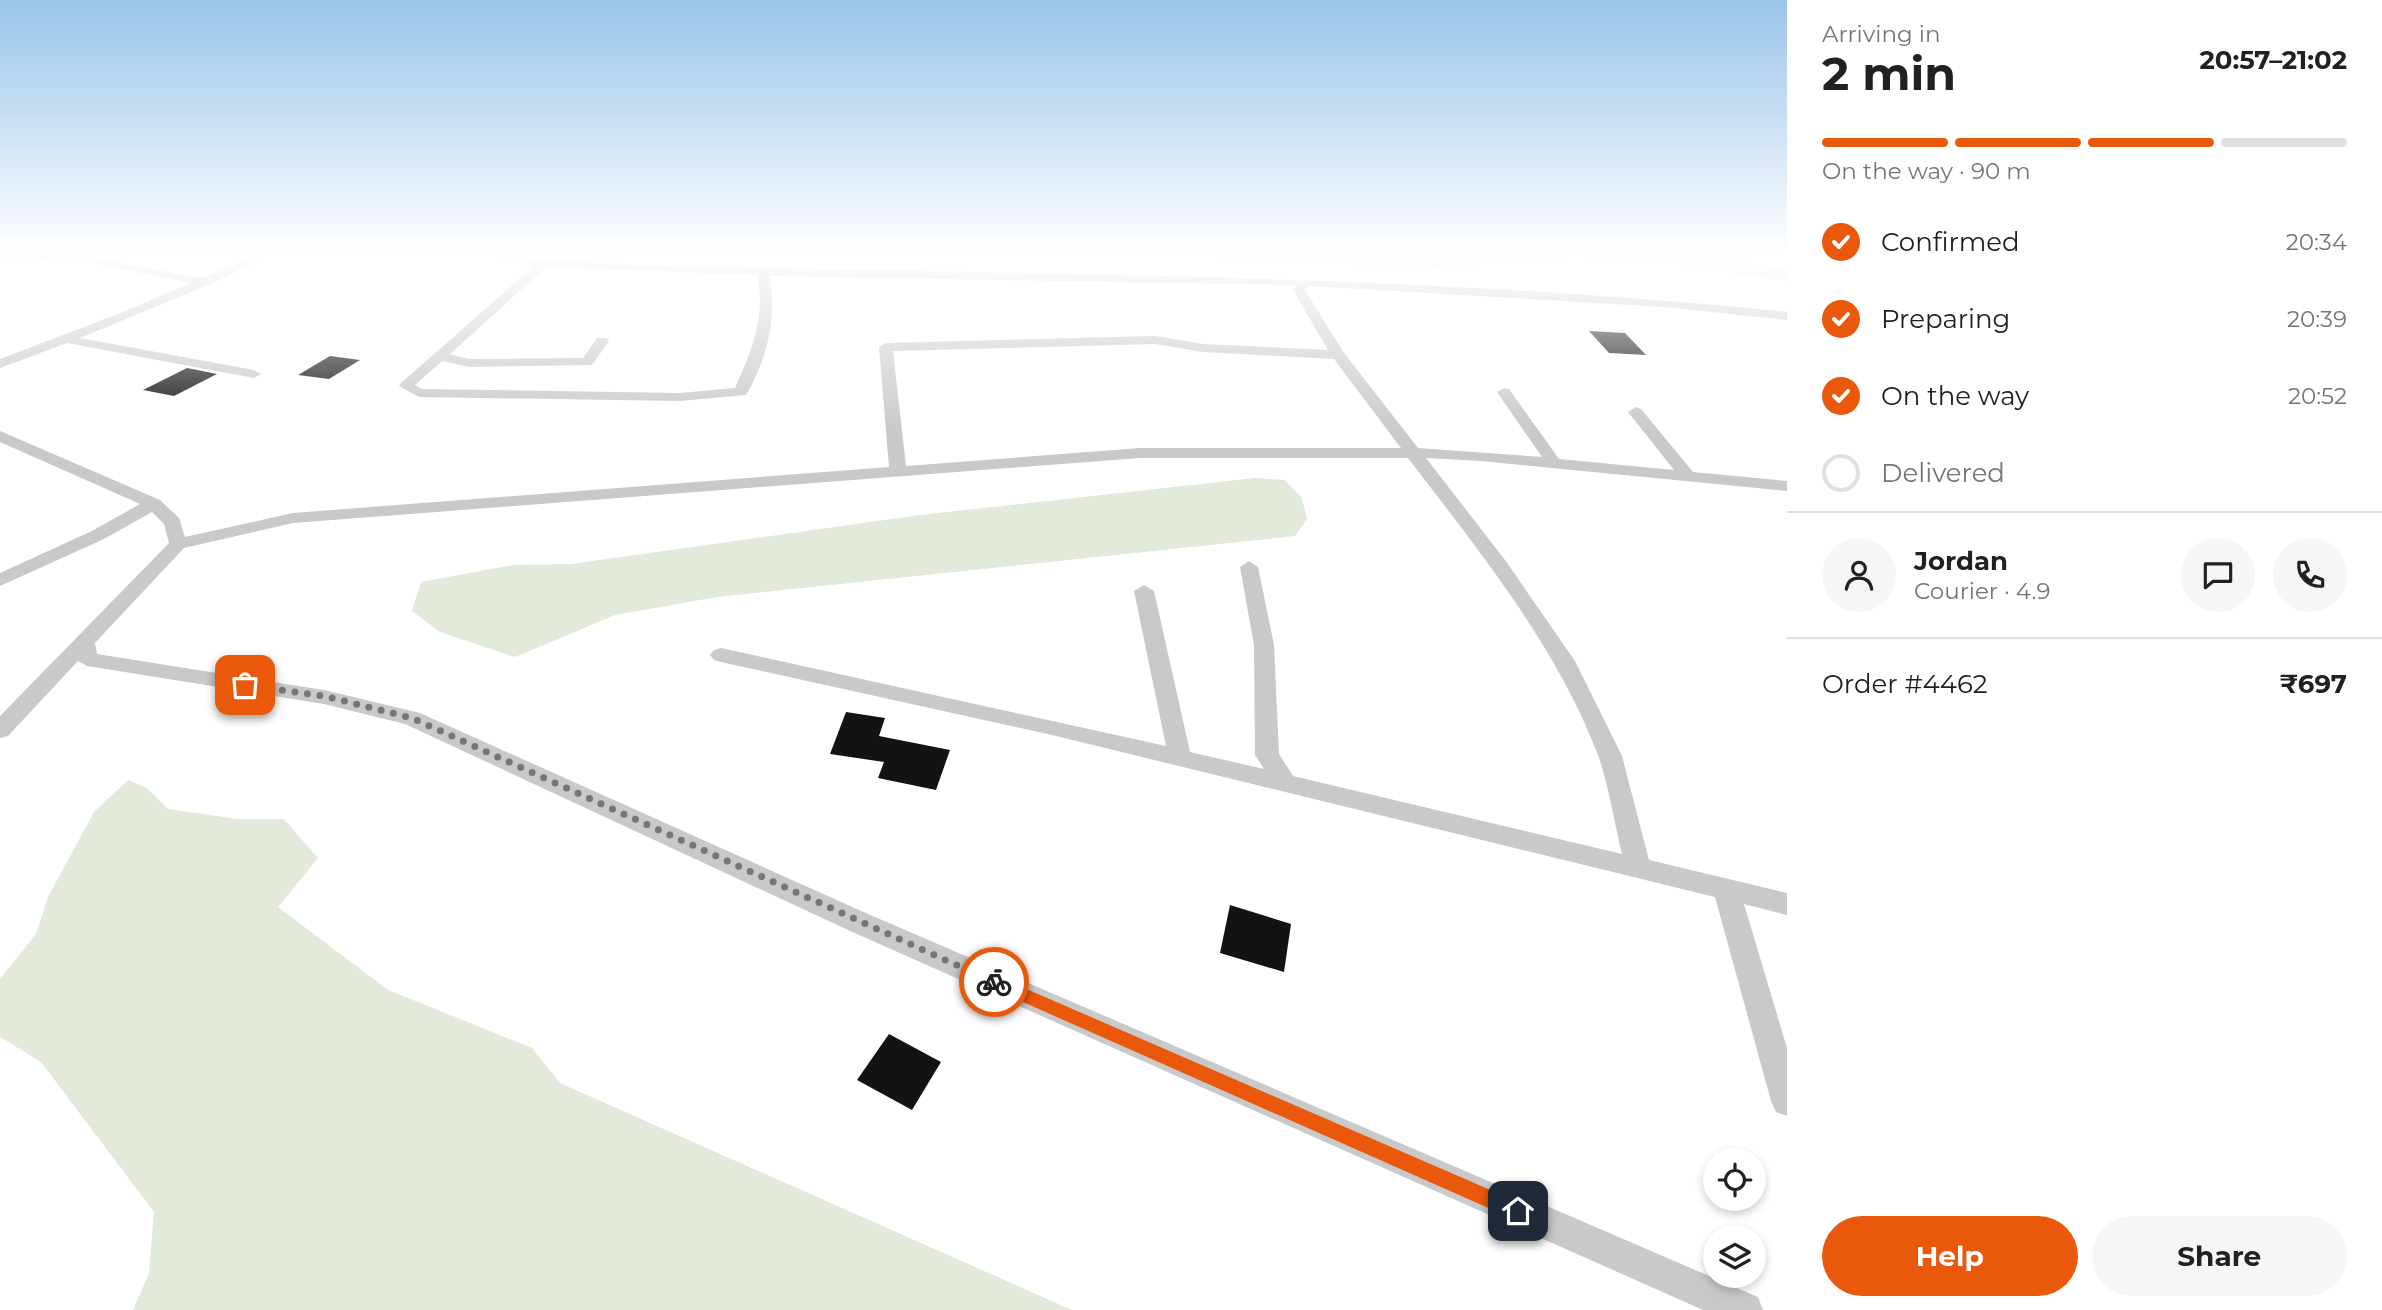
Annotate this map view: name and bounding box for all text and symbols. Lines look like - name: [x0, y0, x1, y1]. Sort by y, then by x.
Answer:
- text: Arriving in: [1822, 20, 1941, 48]
- text: 20:57–21:02: [2199, 44, 2347, 76]
- text: 2 min: [1822, 45, 1956, 102]
- text: On the way · 90 m: [1822, 157, 2031, 185]
- icon: check: [1822, 223, 1860, 261]
- text: Confirmed: [1881, 226, 2020, 258]
- text: 20:34: [2286, 228, 2347, 256]
- icon: check: [1822, 300, 1860, 338]
- text: Preparing: [1881, 303, 2010, 335]
- text: 20:39: [2287, 305, 2347, 333]
- icon: check: [1822, 377, 1860, 415]
- text: On the way: [1881, 380, 2029, 412]
- text: 20:52: [2288, 382, 2347, 410]
- text: Delivered: [1881, 457, 2005, 489]
- button: person: [1822, 538, 1896, 612]
- button: chat: [2181, 538, 2255, 612]
- button: phone: [2273, 538, 2347, 612]
- text: Jordan: [1914, 545, 2008, 577]
- text: Courier · 4.9: [1914, 577, 2050, 605]
- pin: [215, 655, 275, 715]
- icon: bag: [226, 666, 264, 704]
- text: Order #4462: [1822, 668, 1988, 700]
- text: ₹697: [2280, 668, 2347, 700]
- courier: [959, 947, 1029, 1017]
- icon: bike: [975, 963, 1013, 1001]
- map controls: [1703, 1148, 1766, 1288]
- button: locate: [1703, 1148, 1766, 1211]
- pin: [1488, 1181, 1548, 1241]
- icon: home: [1499, 1192, 1537, 1230]
- button: Help: [1822, 1216, 2078, 1296]
- button: Share: [2092, 1216, 2347, 1296]
- button: layers: [1703, 1225, 1766, 1288]

